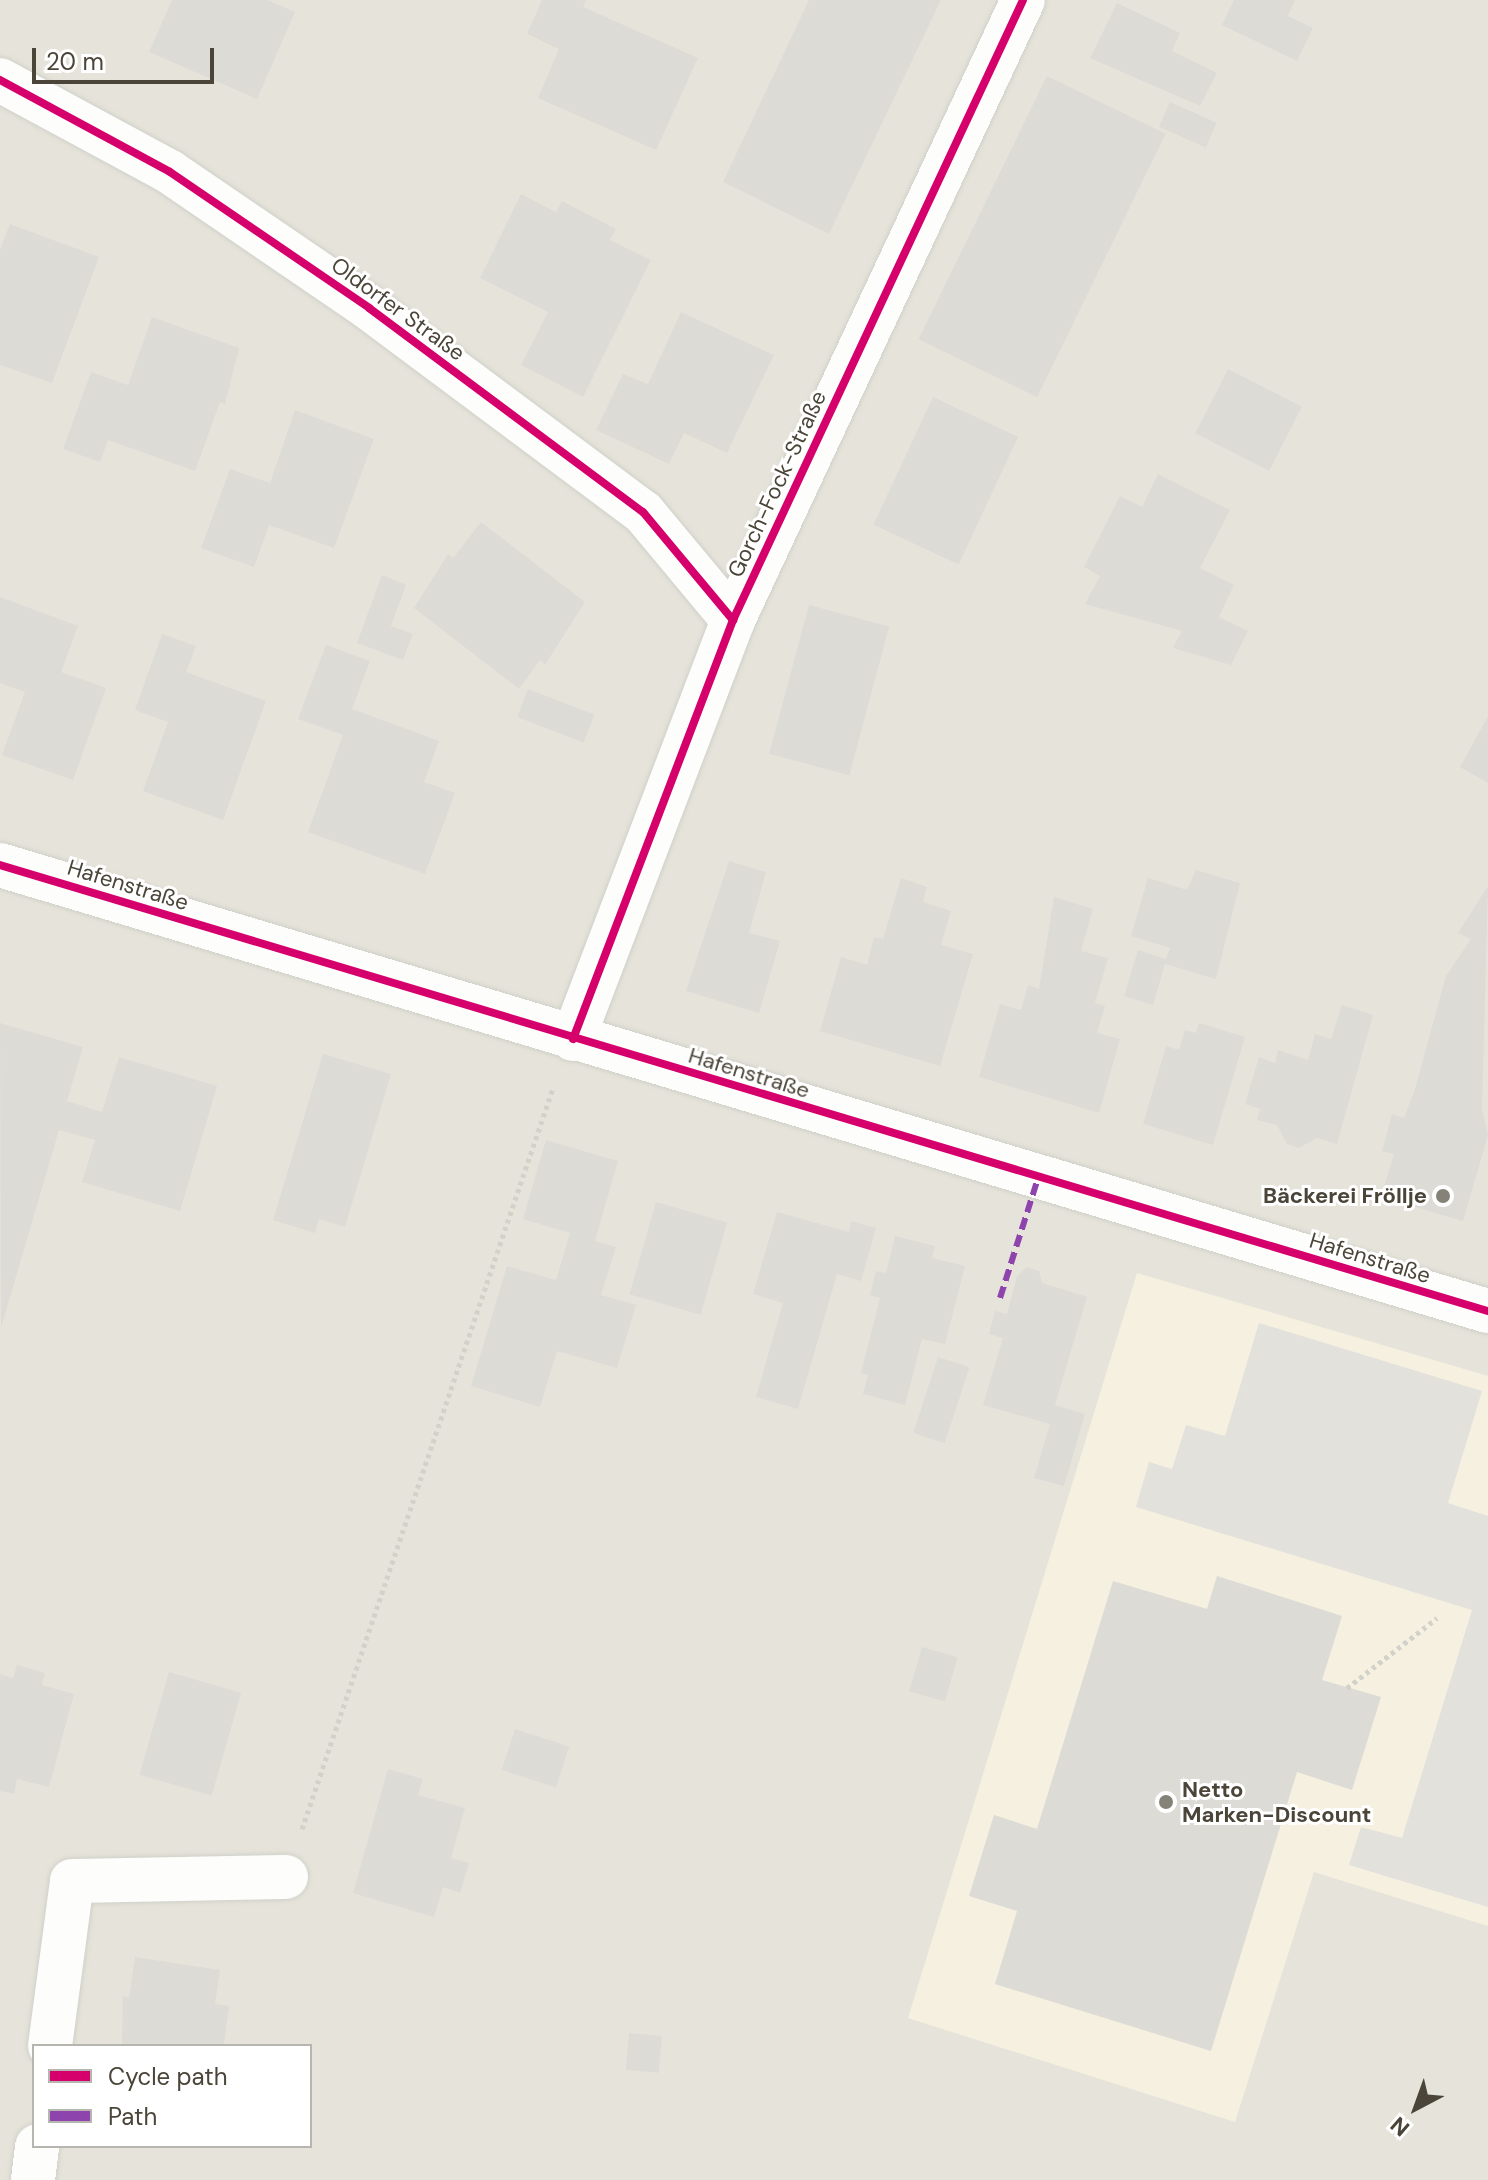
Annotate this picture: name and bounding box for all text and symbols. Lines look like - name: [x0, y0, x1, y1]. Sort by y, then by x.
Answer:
- scale bar: [36, 32, 218, 82]
- text: 20 m: [46, 46, 104, 77]
- street label: Oldorfer Straße: [326, 252, 470, 366]
- street label: Gorch-Fock-Straße: [722, 387, 832, 581]
- street label: Hafenstraße: [64, 854, 192, 916]
- street label: Hafenstraße: [685, 1042, 813, 1104]
- place label: Bäckerei Fröllje: [1263, 1183, 1427, 1209]
- marker: Bäckerei Fröllje: [1434, 1187, 1452, 1205]
- street label: Hafenstraße: [1306, 1227, 1434, 1289]
- place label: Netto Marken-Discount: [1182, 1776, 1371, 1828]
- marker: Netto Marken-Discount: [1157, 1793, 1175, 1811]
- legend: [32, 2044, 312, 2148]
- text: Cycle path: [108, 2061, 227, 2092]
- north arrow: [1376, 2068, 1456, 2148]
- text: Path: [108, 2101, 157, 2132]
- text: N: [1384, 2110, 1416, 2143]

